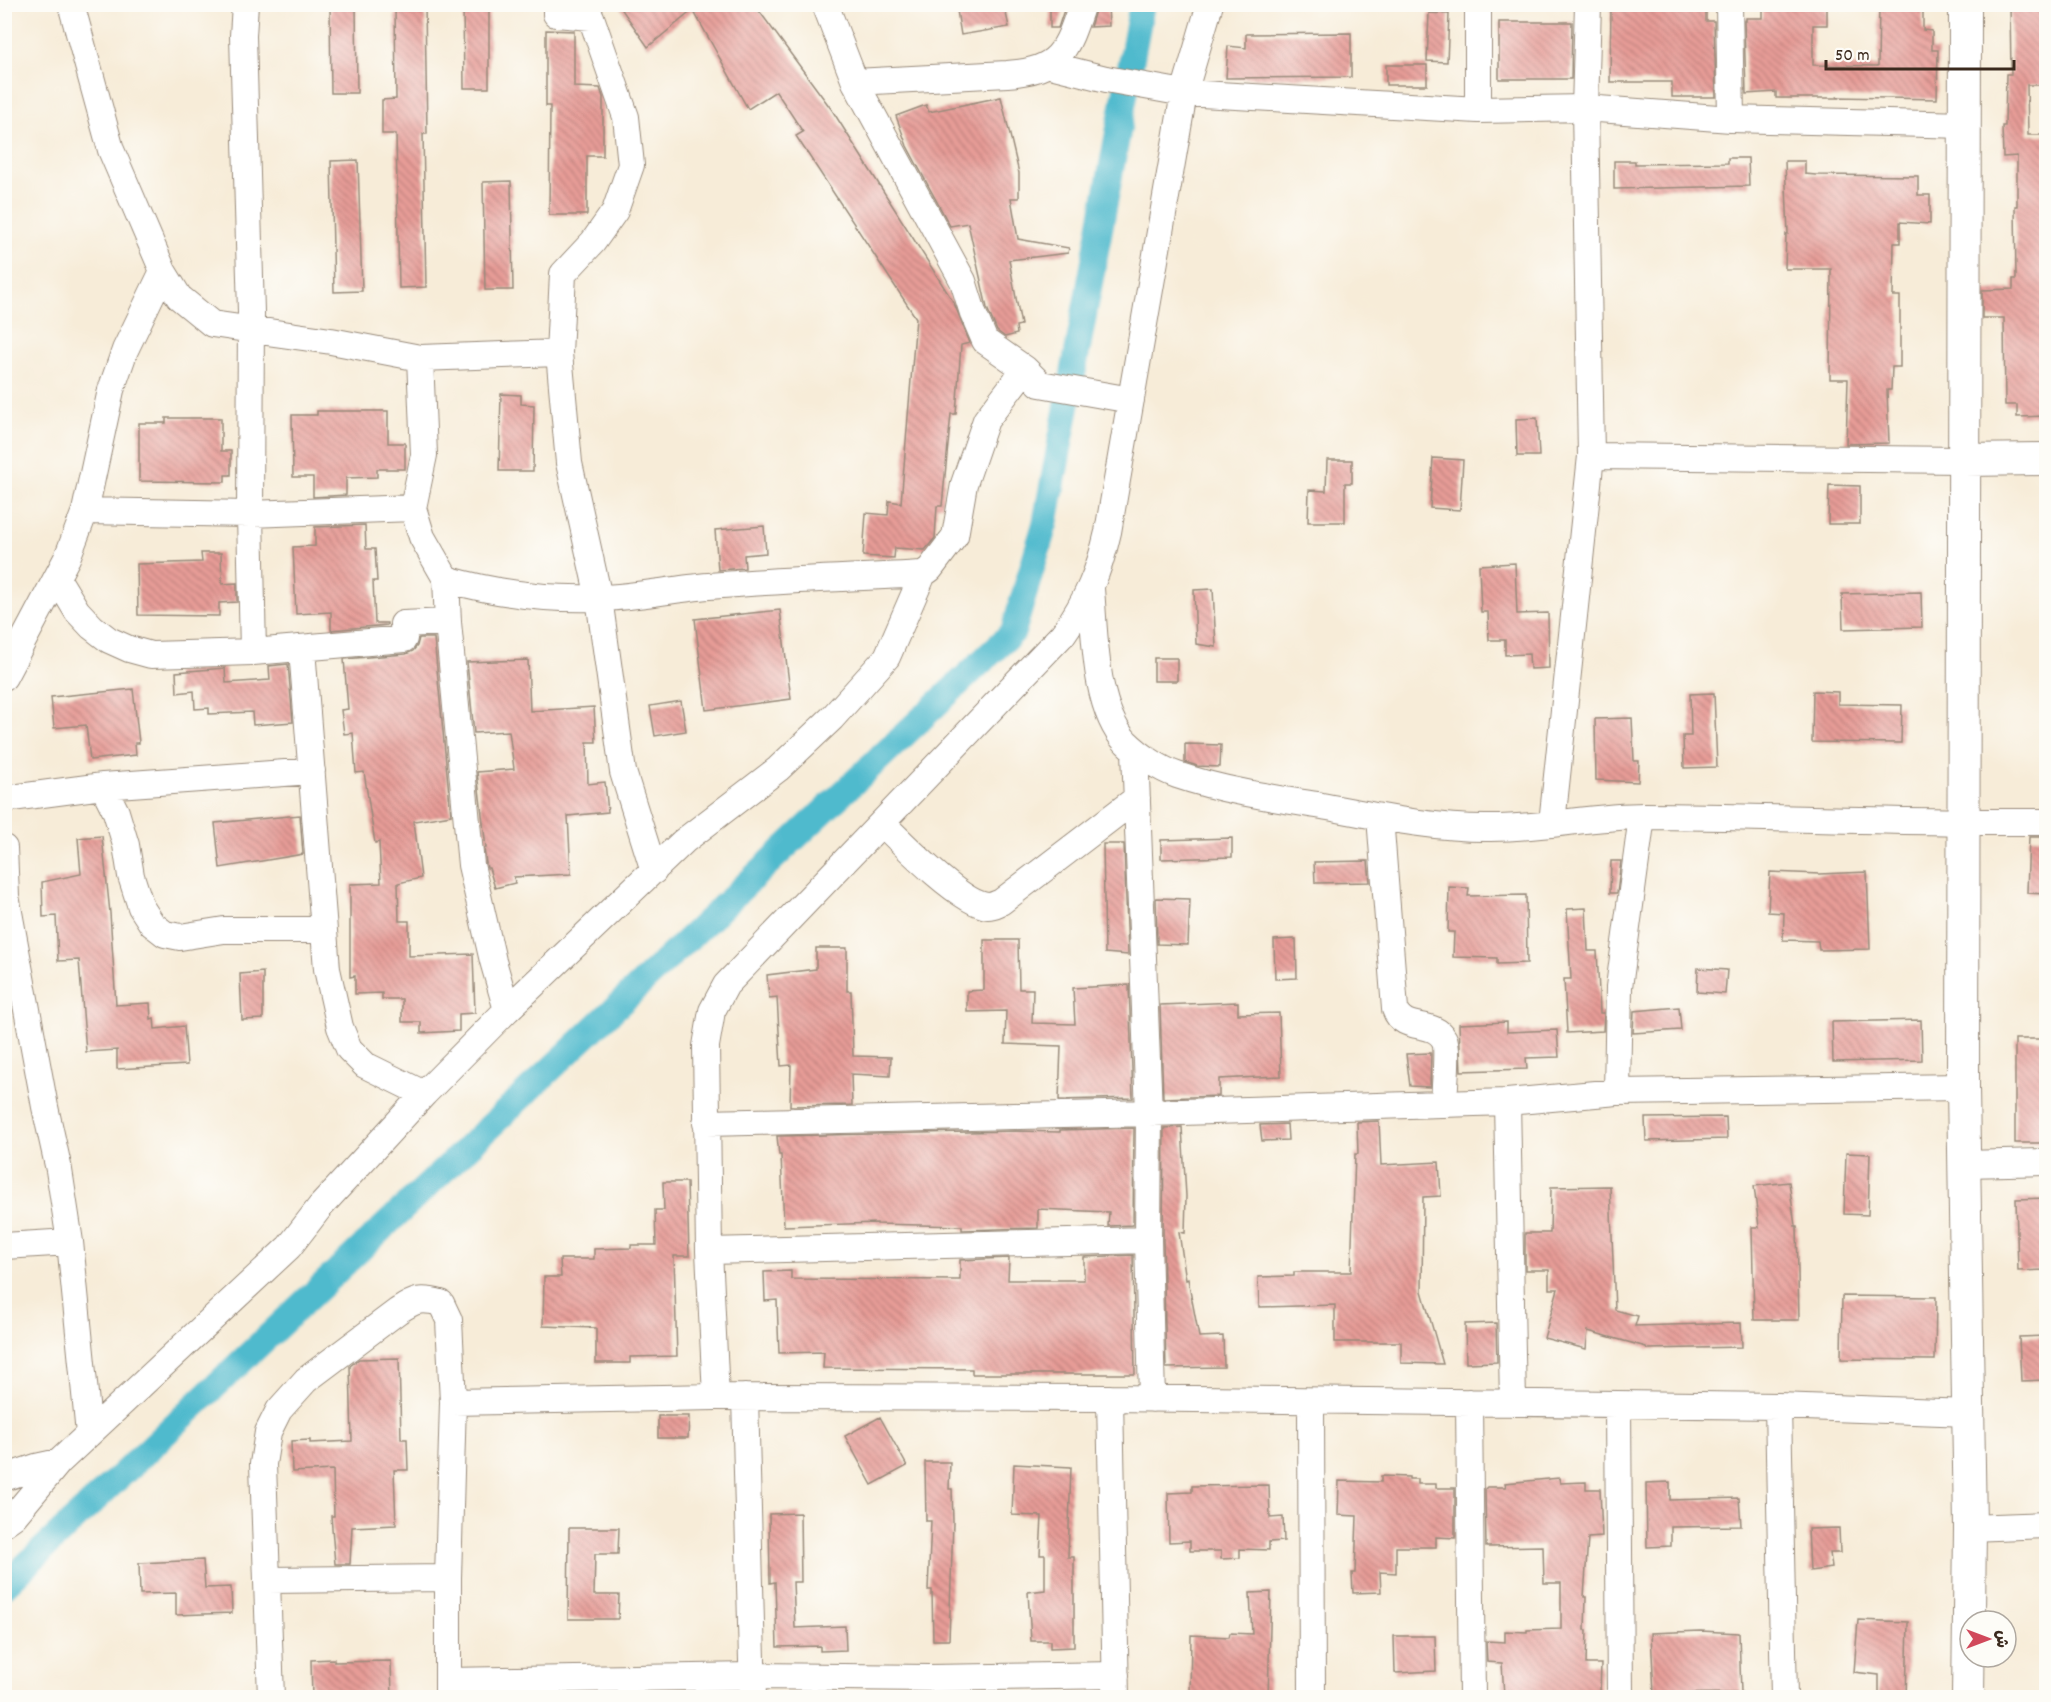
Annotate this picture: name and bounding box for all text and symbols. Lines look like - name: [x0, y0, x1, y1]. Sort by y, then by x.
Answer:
- scale bar: [1826, 33, 2014, 71]
- text: 50 m: [1835, 44, 1870, 69]
- north arrow: [1958, 1609, 2018, 1669]
- text: ش: [1989, 1630, 2012, 1648]

